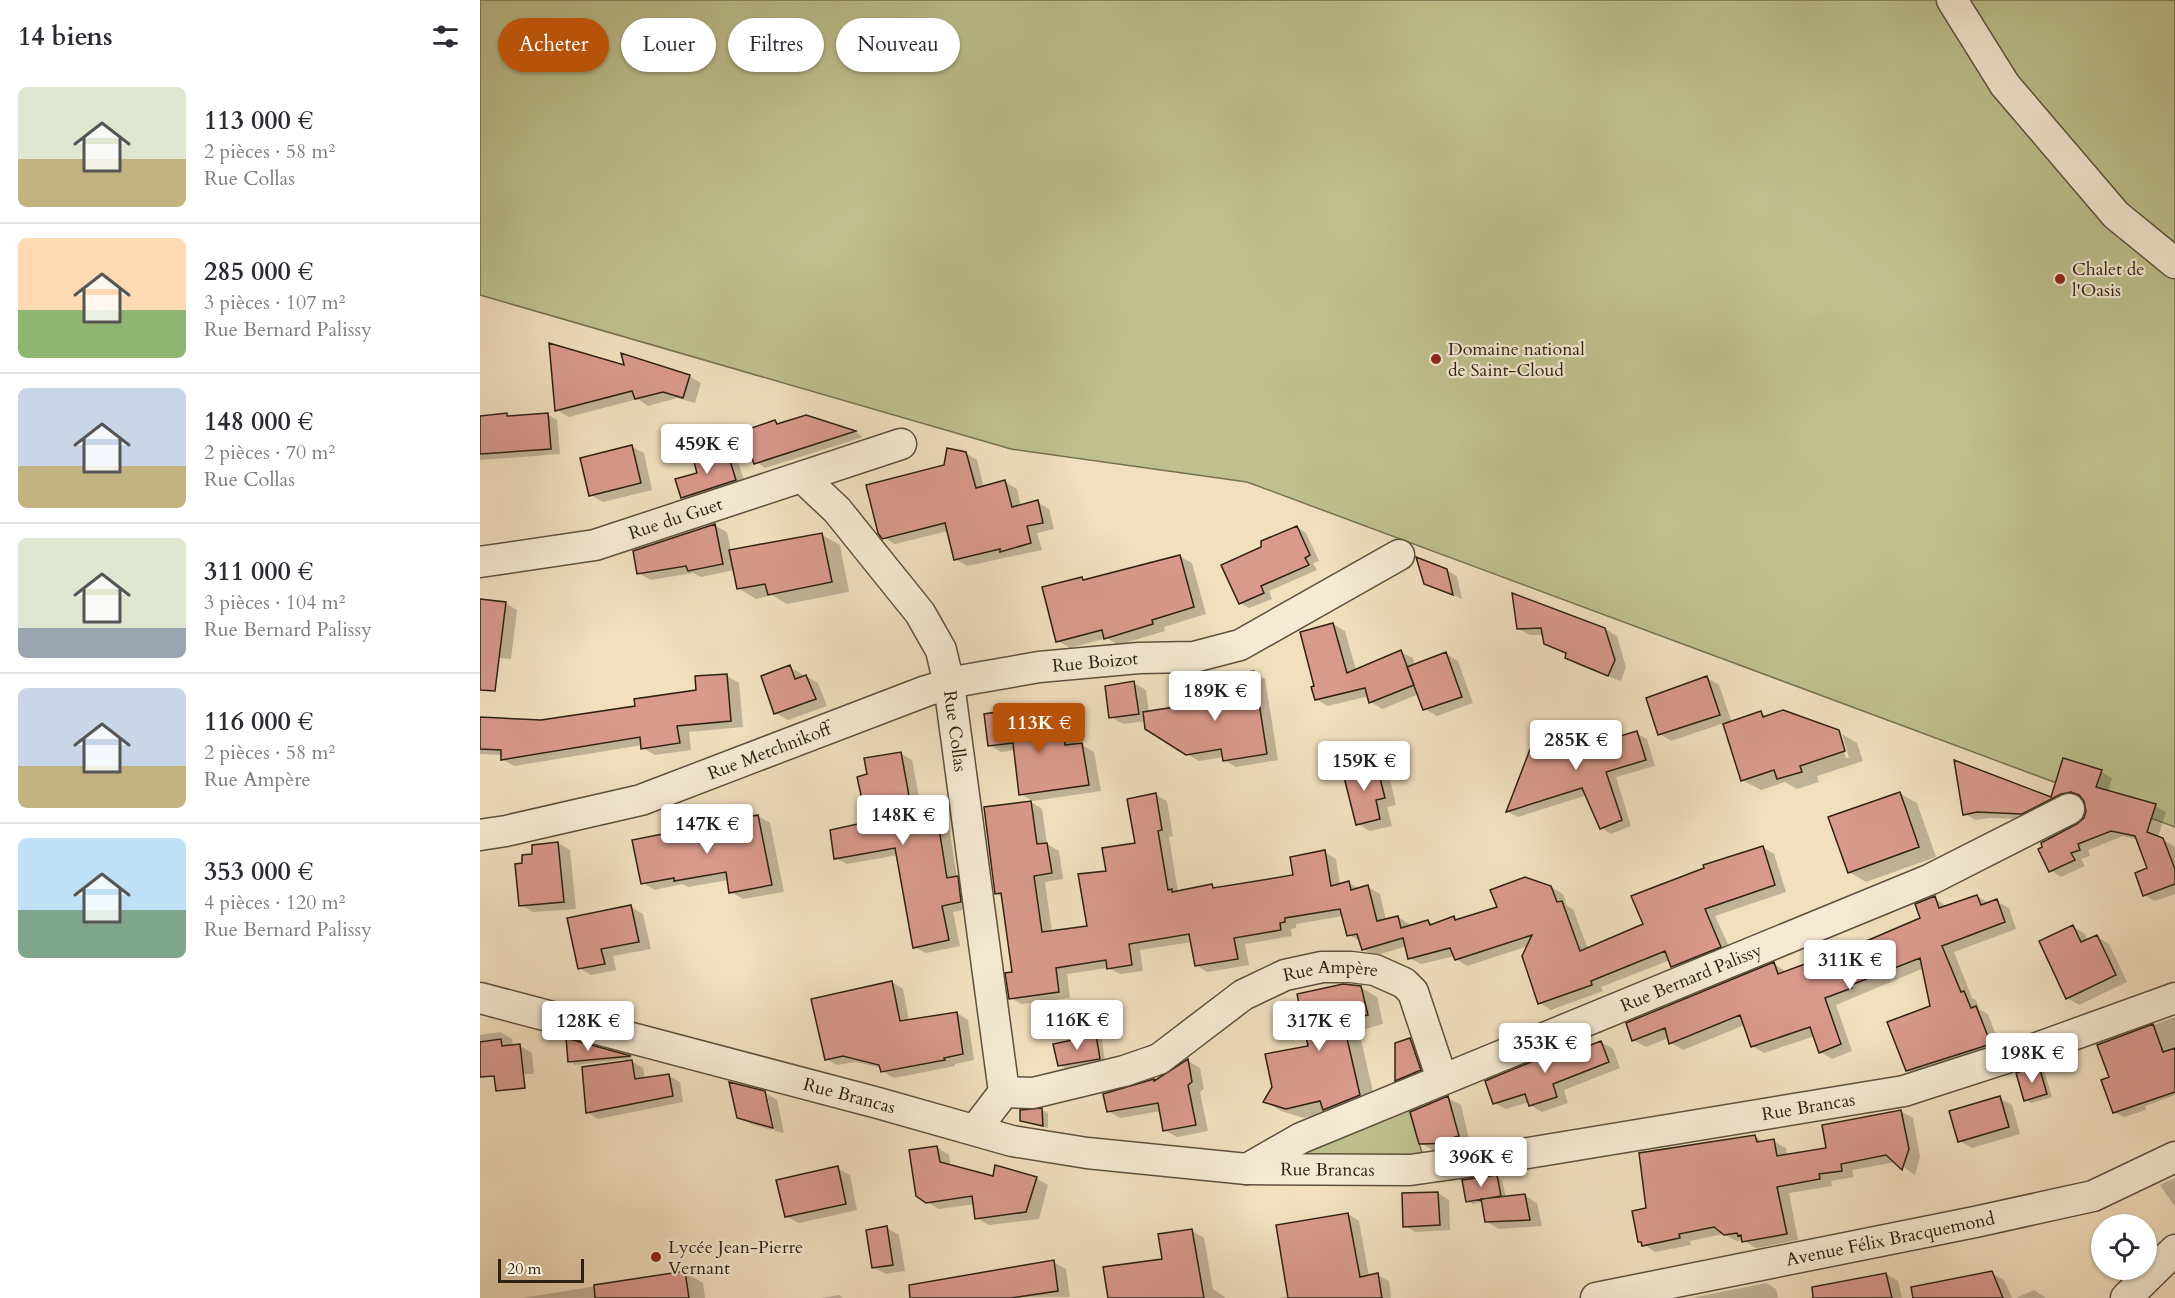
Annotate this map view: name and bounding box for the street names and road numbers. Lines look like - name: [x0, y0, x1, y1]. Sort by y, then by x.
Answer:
- street label: Rue du Guet: [625, 492, 726, 546]
- street label: Rue Boizot: [1051, 646, 1139, 679]
- street label: Rue Collas: [937, 689, 973, 773]
- street label: Rue Metchnikoff: [704, 715, 837, 786]
- street label: Rue Bernard Palissy: [1617, 938, 1766, 1018]
- street label: Rue Ampère: [1281, 955, 1380, 988]
- street label: Rue Brancas: [800, 1072, 898, 1120]
- street label: Rue Brancas: [1760, 1087, 1857, 1127]
- street label: Rue Brancas: [1280, 1157, 1375, 1183]
- street label: Avenue Félix Bracquemond: [1784, 1206, 1997, 1273]

